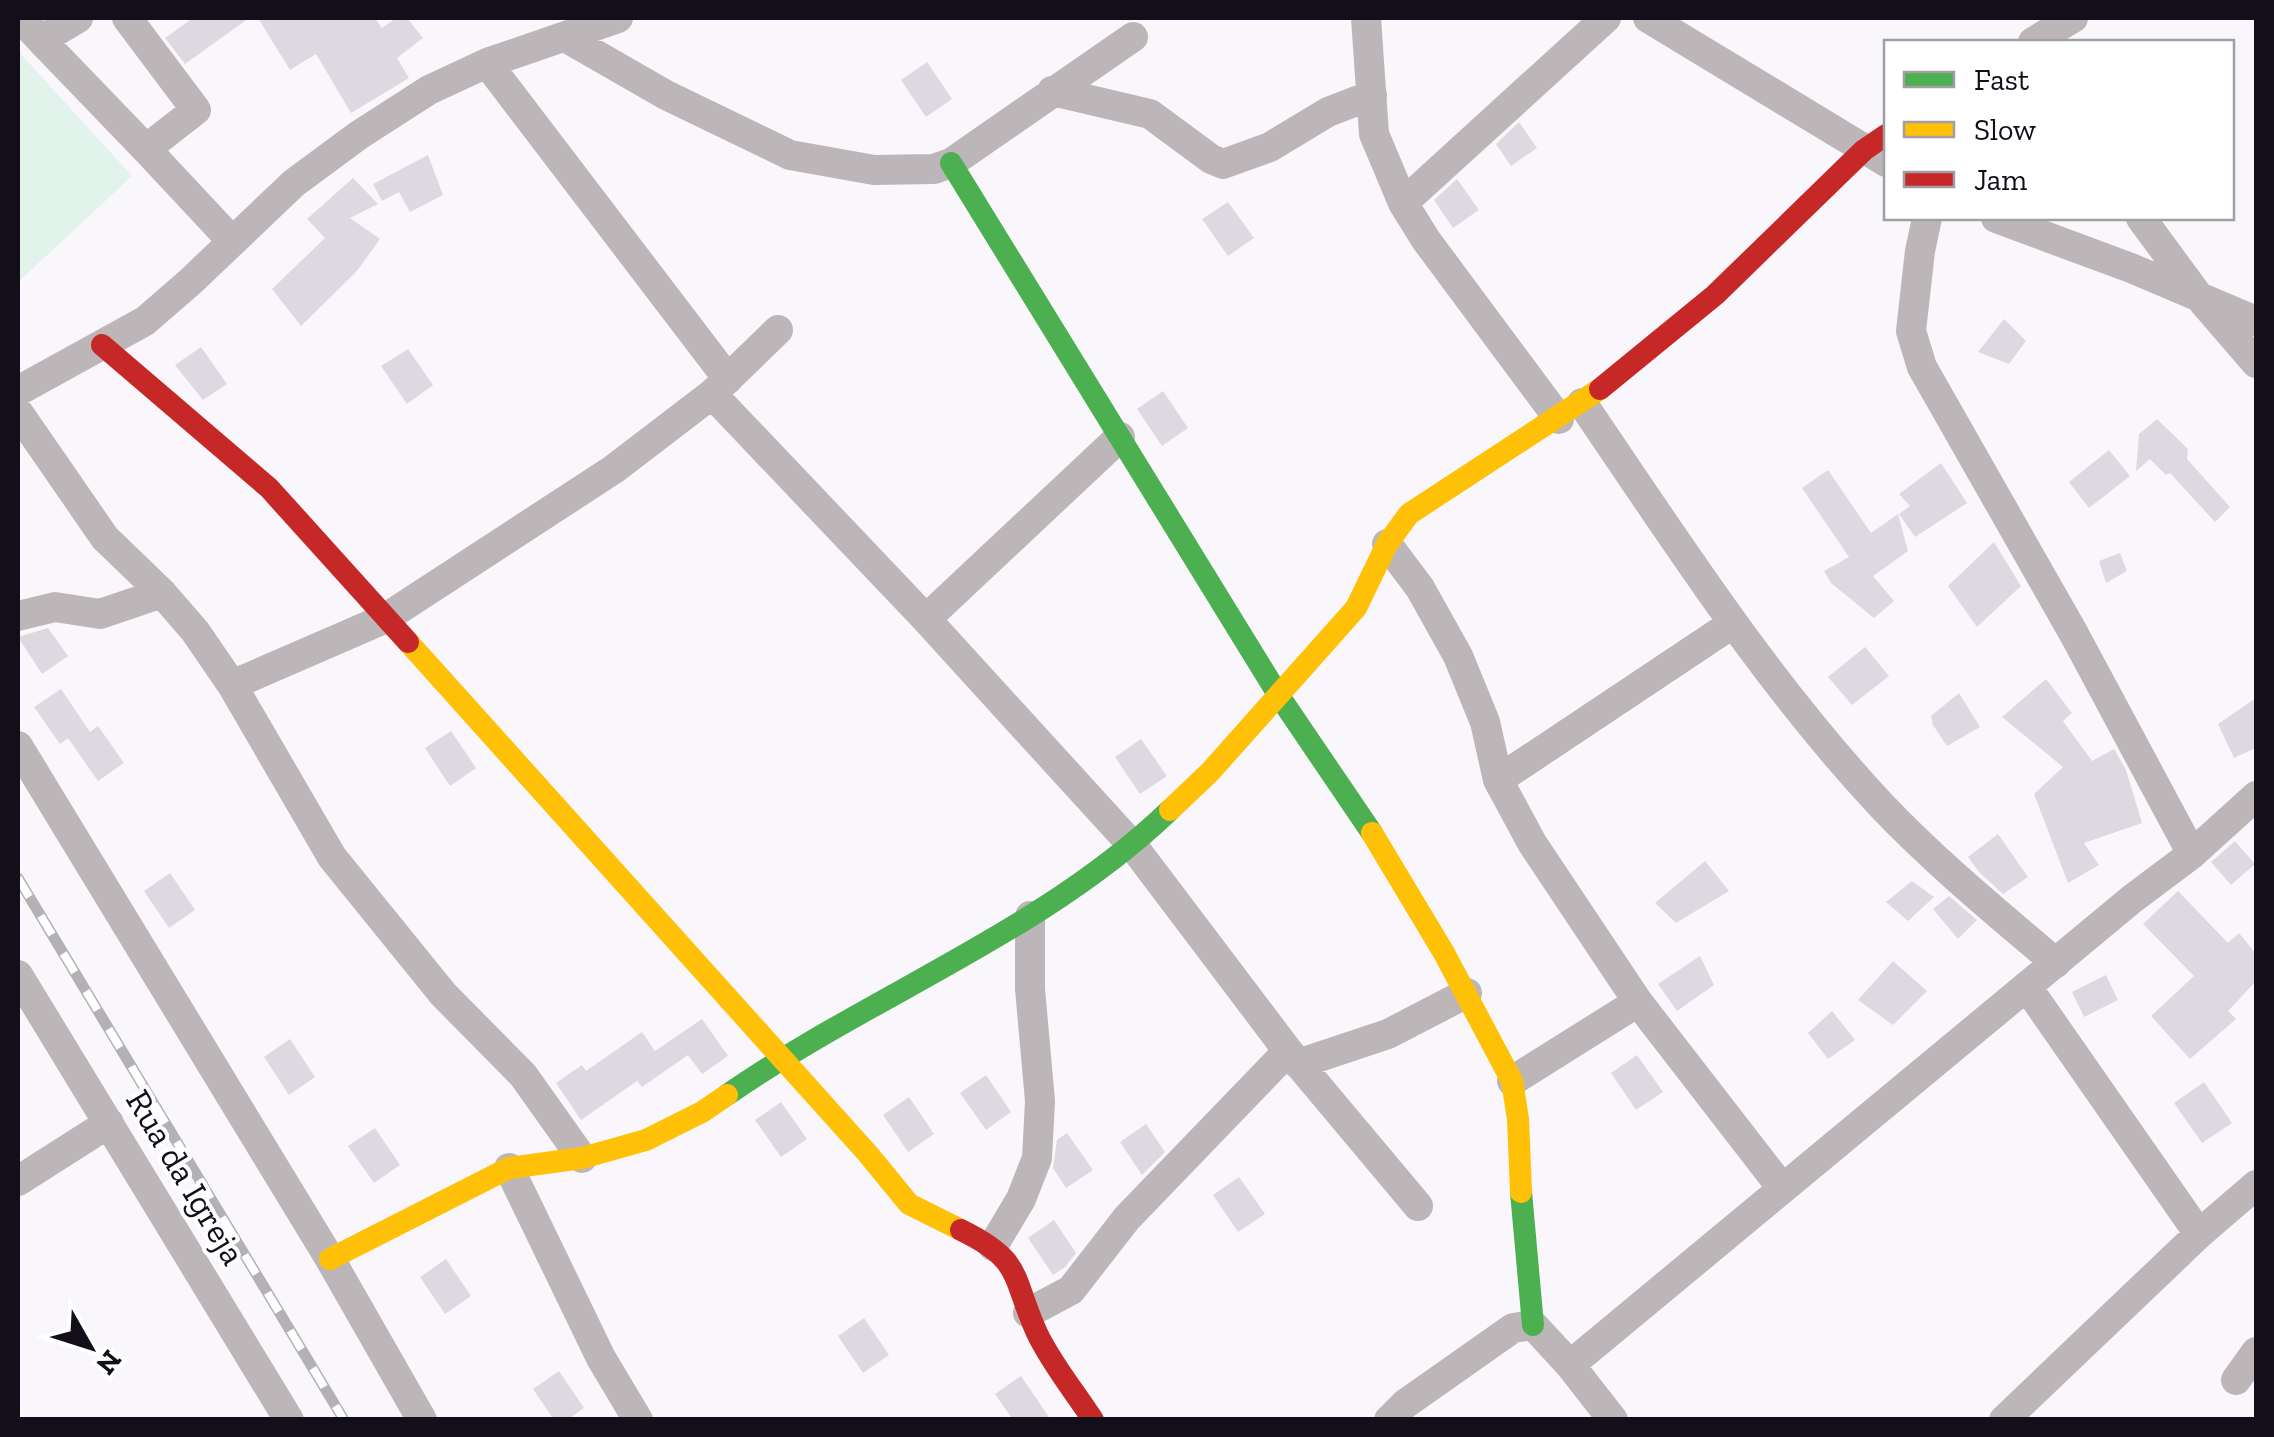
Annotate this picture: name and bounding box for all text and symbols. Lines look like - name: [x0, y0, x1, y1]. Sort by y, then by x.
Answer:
- legend: [1884, 40, 2234, 220]
- text: Fast: [1974, 62, 2029, 98]
- text: Slow: [1974, 112, 2036, 148]
- text: Jam: [1974, 162, 2027, 198]
- street label: Rua da Igreja: [117, 1082, 255, 1272]
- north arrow: [40, 1297, 140, 1397]
- text: N: [90, 1344, 129, 1381]

